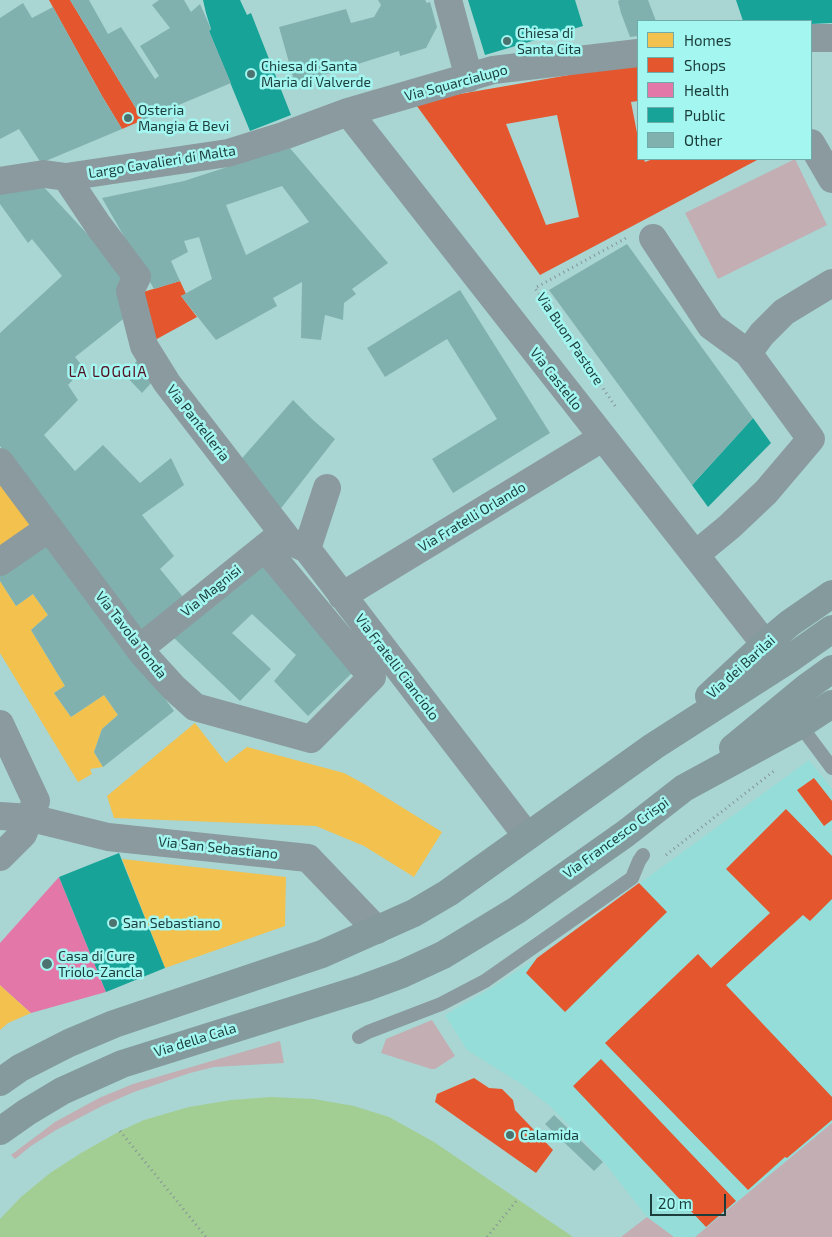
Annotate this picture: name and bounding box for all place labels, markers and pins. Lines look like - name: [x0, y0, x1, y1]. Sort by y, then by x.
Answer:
- place label: Chiesa di Santa Cita: [517, 25, 581, 58]
- marker: Chiesa di Santa Cita: [501, 35, 513, 47]
- place label: Chiesa di Santa Maria di Valverde: [261, 58, 371, 90]
- marker: Chiesa di Santa Maria di Valverde: [245, 68, 257, 80]
- place label: Osteria Mangia & Bevi: [138, 102, 229, 134]
- marker: Osteria Mangia & Bevi: [122, 112, 134, 124]
- place label: San Sebastiano: [123, 915, 221, 931]
- marker: San Sebastiano: [107, 917, 119, 929]
- place label: Casa di Cure Triolo-Zancla: [58, 948, 143, 980]
- marker: Casa di Cure Triolo-Zancla: [40, 957, 54, 971]
- place label: Calamida: [520, 1127, 579, 1143]
- marker: Calamida: [504, 1129, 516, 1141]

